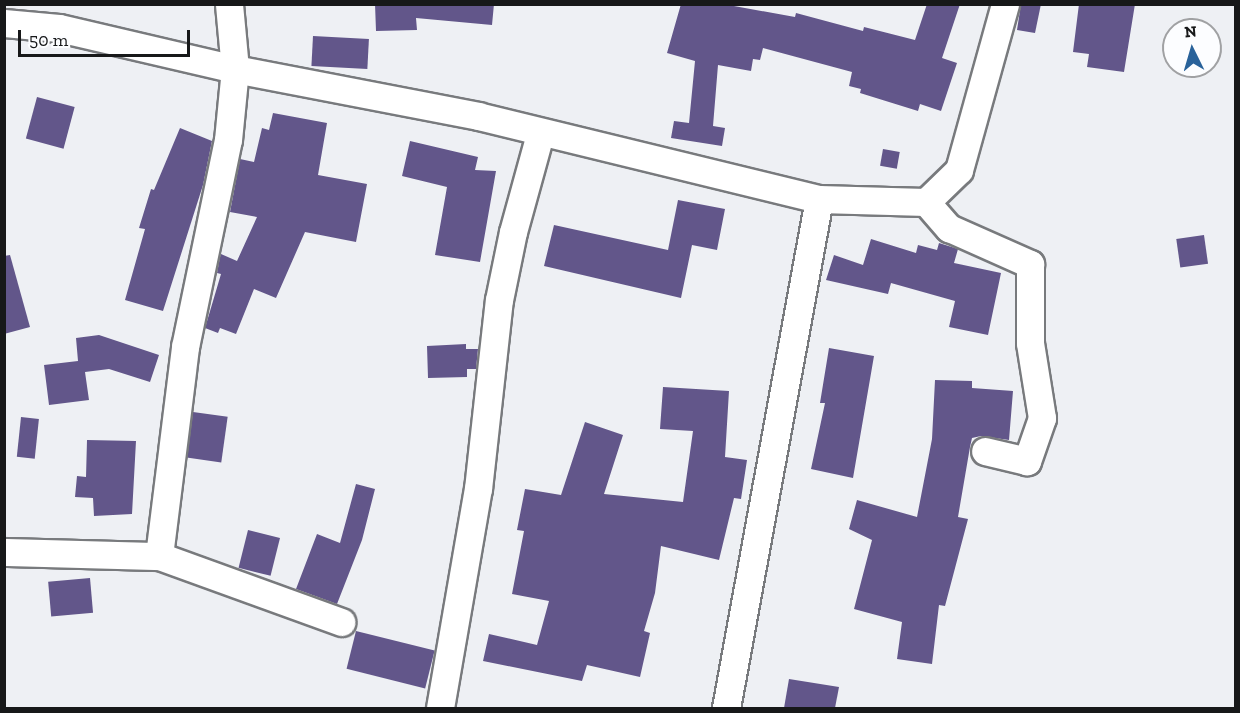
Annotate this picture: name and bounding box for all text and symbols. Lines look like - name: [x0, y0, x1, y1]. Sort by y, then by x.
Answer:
- scale bar: [21, 18, 194, 56]
- north arrow: [1162, 18, 1222, 78]
- text: N: [1184, 22, 1197, 42]
- text: 50 m: [29, 29, 68, 51]

